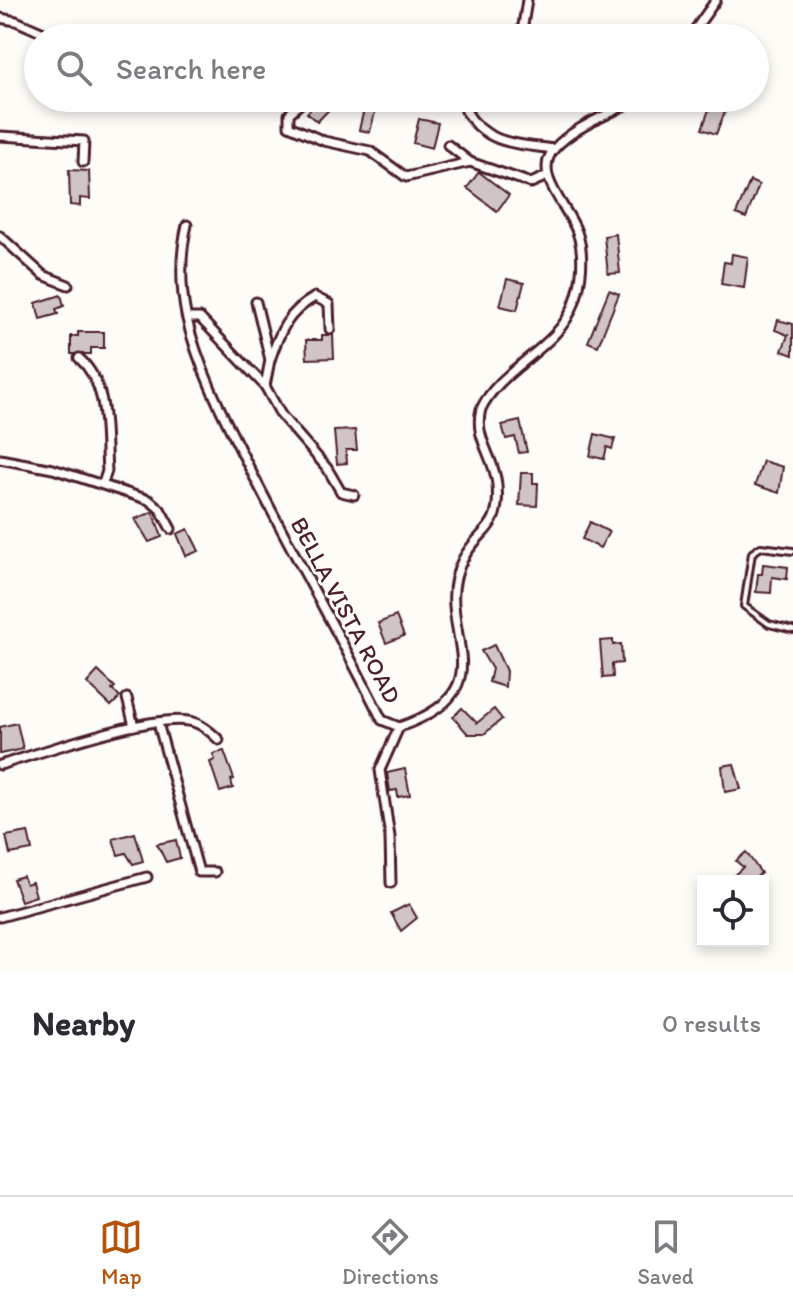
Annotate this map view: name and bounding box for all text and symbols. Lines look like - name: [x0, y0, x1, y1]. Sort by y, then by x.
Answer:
- search box: [24, 24, 769, 112]
- icon: search: [52, 46, 96, 90]
- text: Search here: [116, 50, 266, 87]
- street label: BELLA VISTA ROAD: [285, 512, 407, 708]
- map controls: [697, 875, 769, 947]
- button: locate: [697, 875, 769, 947]
- text: Nearby: [32, 1003, 135, 1044]
- text: 0 results: [662, 1007, 761, 1039]
- tab: Map: [99, 1215, 143, 1290]
- tab: Directions: [342, 1215, 439, 1290]
- tab: Saved: [637, 1215, 694, 1290]

